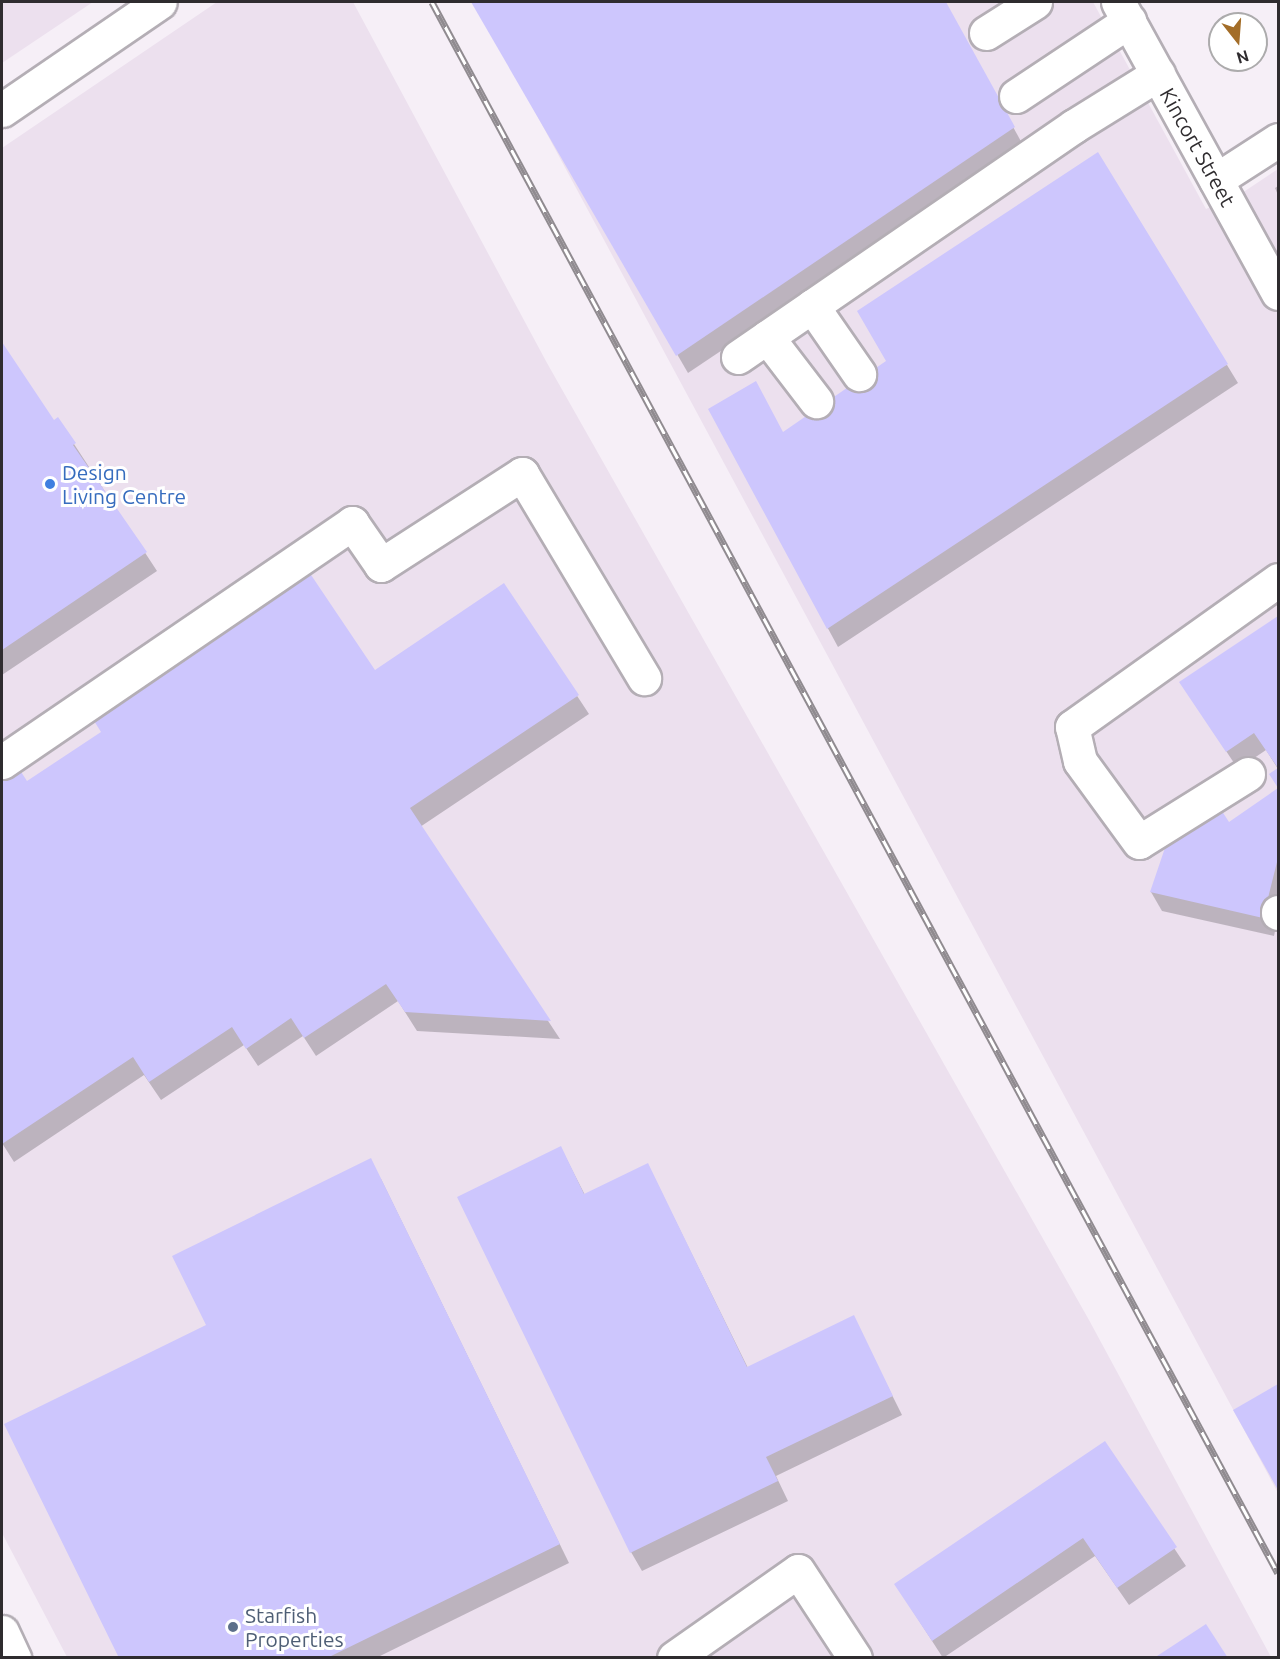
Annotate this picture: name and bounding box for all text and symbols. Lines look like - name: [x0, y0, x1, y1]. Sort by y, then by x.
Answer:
- north arrow: [1208, 12, 1268, 72]
- text: N: [1234, 47, 1251, 68]
- street label: Kincort Street: [1155, 83, 1241, 211]
- place label: Design Living Centre: [62, 459, 186, 509]
- marker: Design Living Centre: [43, 477, 57, 491]
- place label: Starfish Properties: [245, 1602, 344, 1652]
- marker: Starfish Properties: [226, 1620, 240, 1634]

